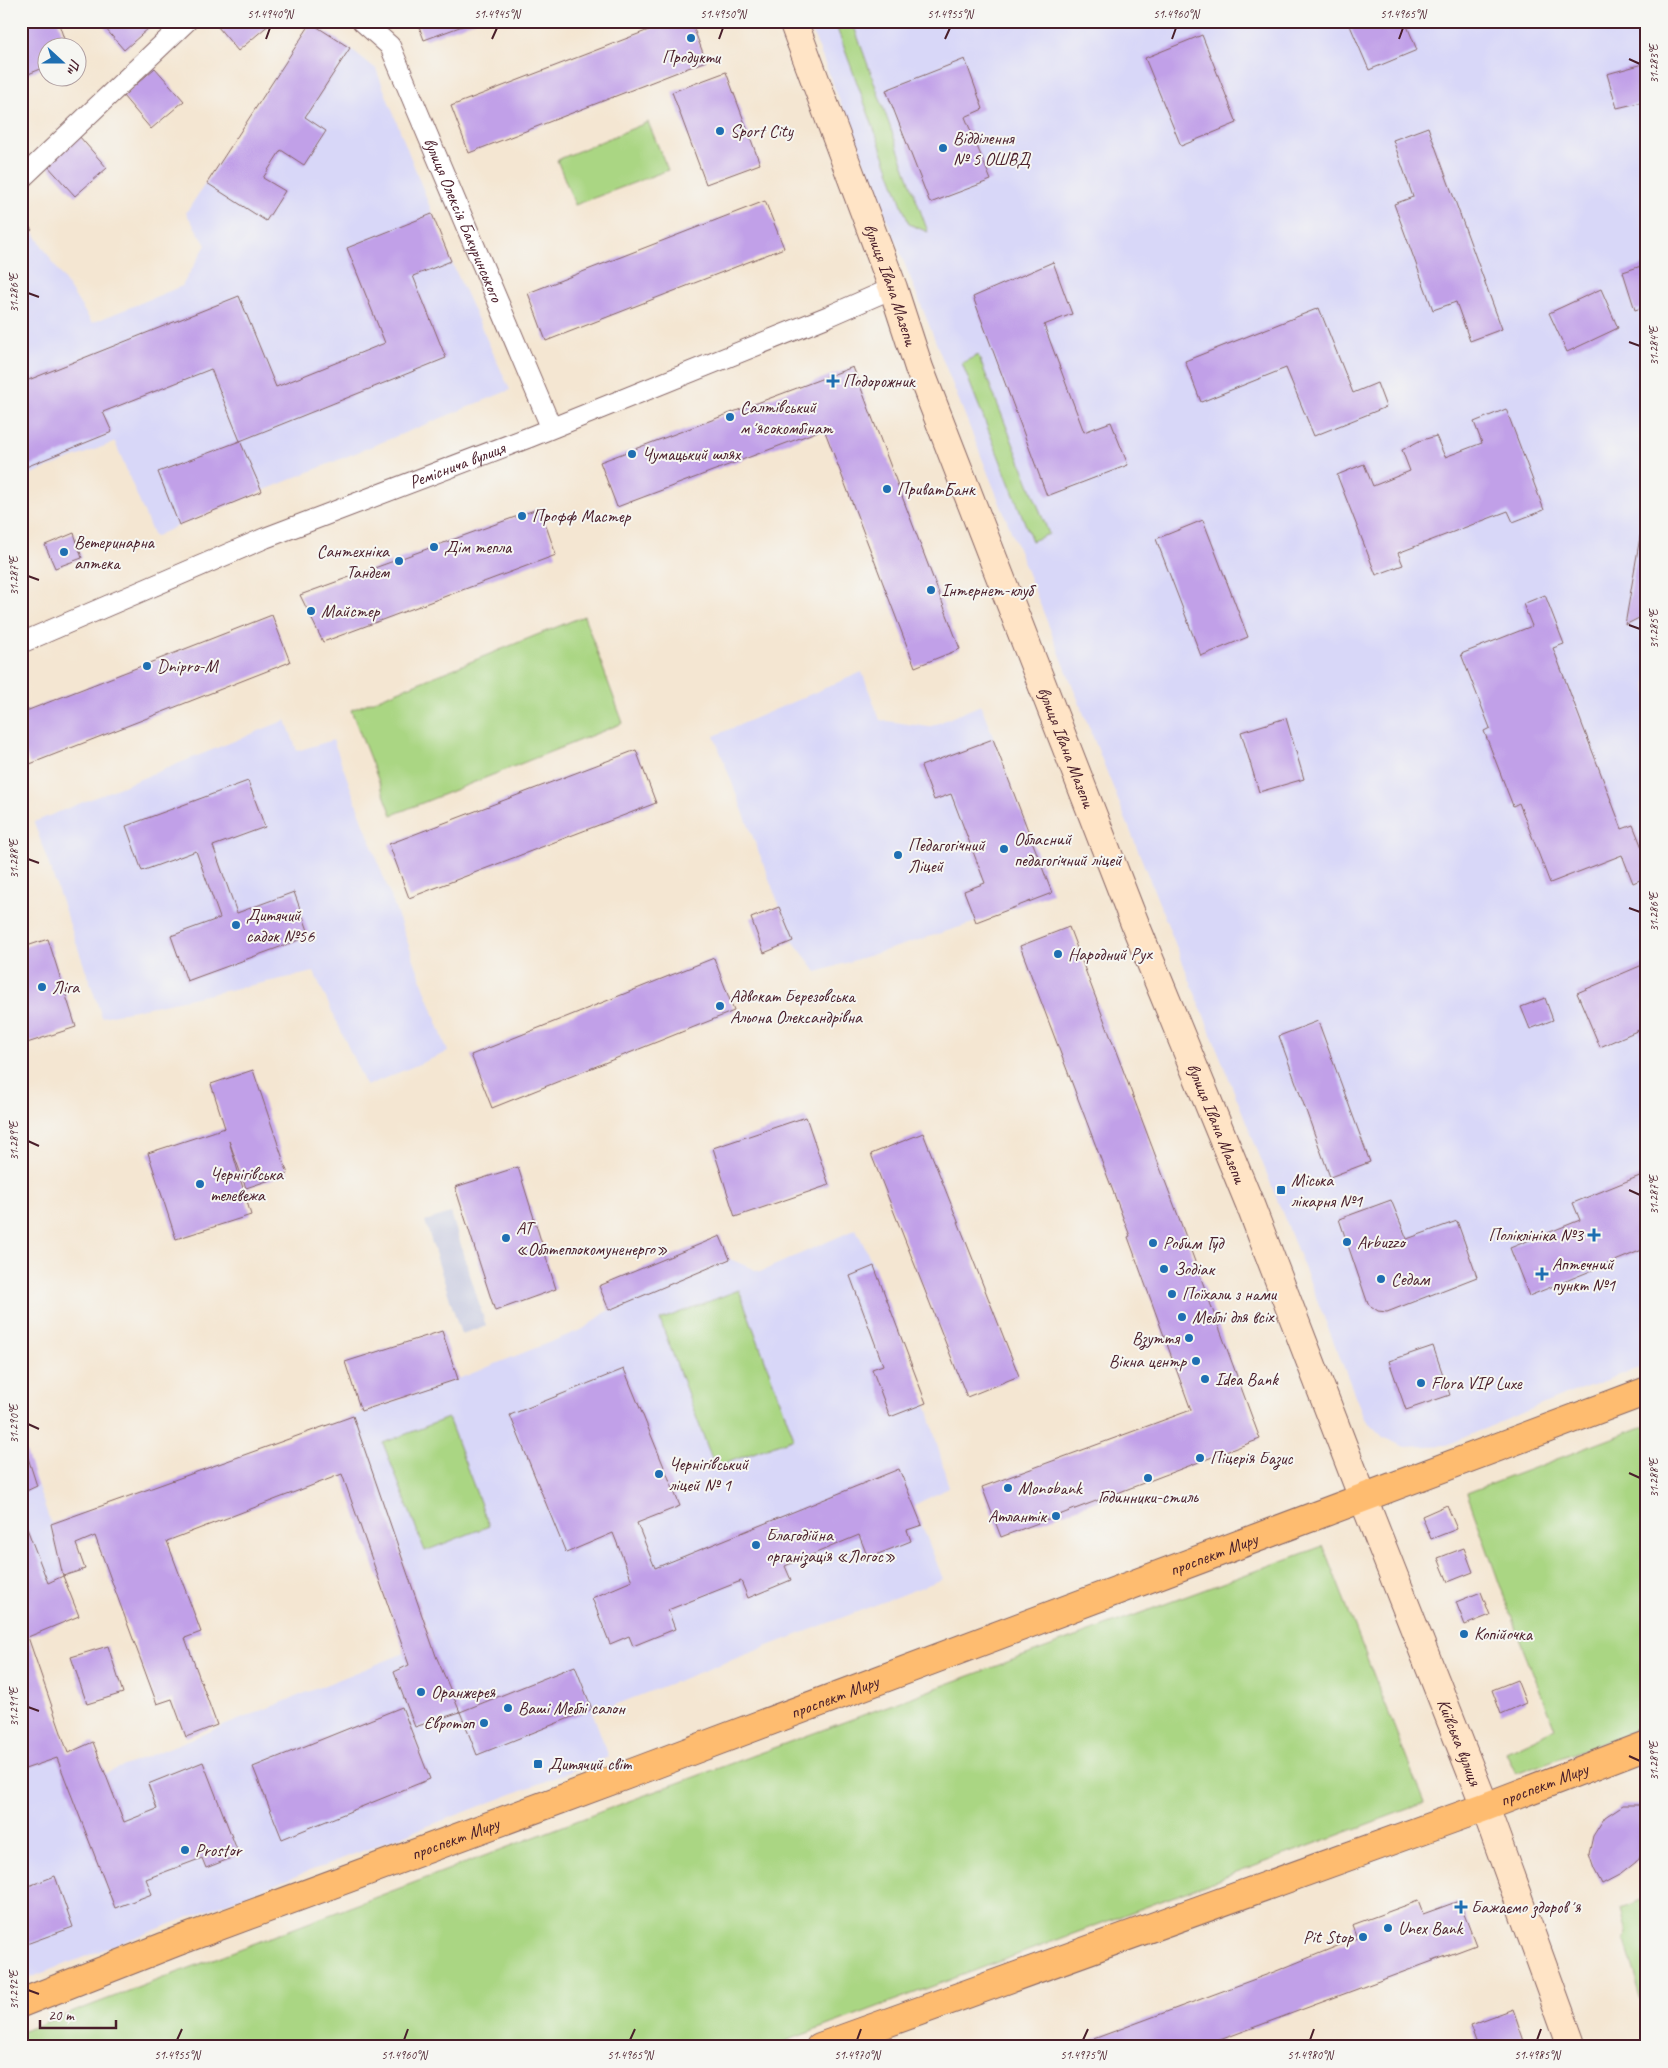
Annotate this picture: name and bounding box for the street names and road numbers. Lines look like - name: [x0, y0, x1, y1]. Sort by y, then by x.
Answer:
- street label: вулиця Олексія Бакуринського: [419, 134, 508, 307]
- street label: вулиця Івана Мазепи: [859, 220, 922, 349]
- street label: Реміснича вулиця: [406, 436, 509, 493]
- street label: вулиця Івана Мазепи: [1033, 684, 1100, 812]
- street label: вулиця Івана Мазепи: [1182, 1060, 1252, 1187]
- street label: проспект Миру: [1166, 1527, 1262, 1581]
- street label: проспект Миру: [787, 1670, 883, 1723]
- street label: Київська вулиця: [1432, 1696, 1487, 1790]
- street label: проспект Миру: [1497, 1757, 1593, 1811]
- street label: проспект Миру: [408, 1812, 504, 1865]

